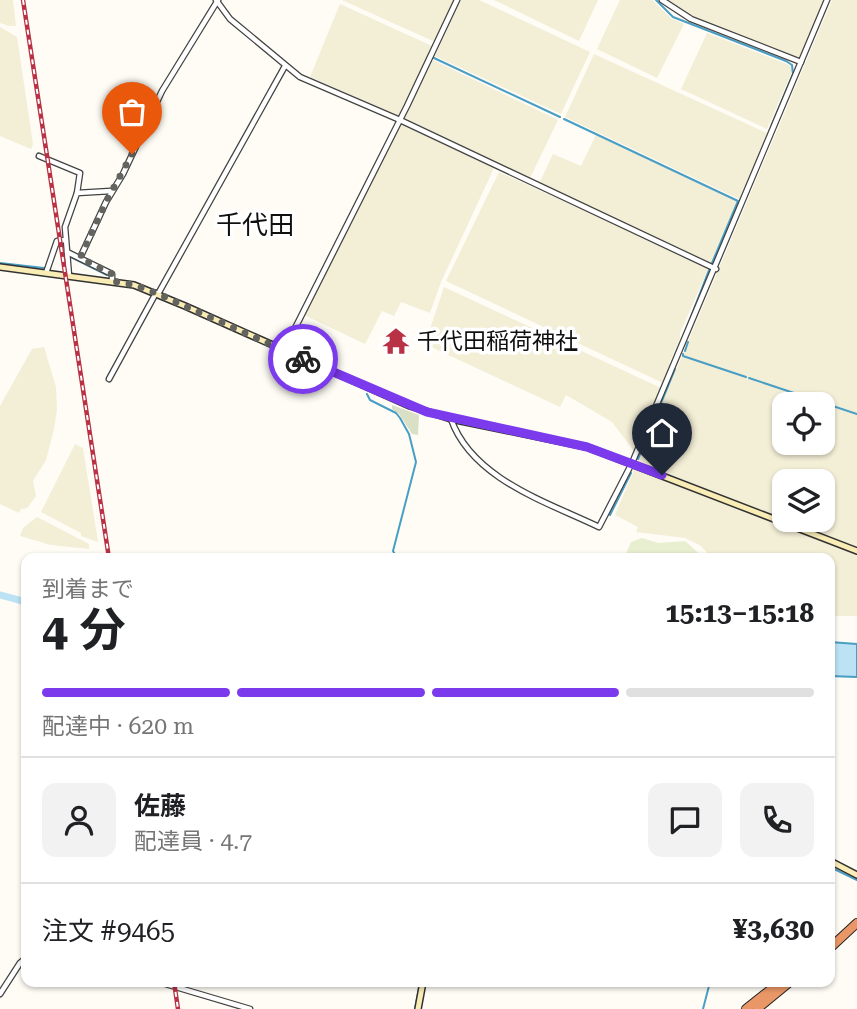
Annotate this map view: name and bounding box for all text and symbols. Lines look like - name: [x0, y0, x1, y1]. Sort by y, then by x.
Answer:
- pin: [102, 82, 162, 154]
- icon: bag: [113, 93, 151, 131]
- district label: 千代田: [216, 210, 294, 240]
- courier: [268, 324, 338, 394]
- temple icon: 千代田稲荷神社: [381, 326, 411, 356]
- place label: 千代田稲荷神社: [417, 328, 578, 355]
- icon: bike: [284, 340, 322, 378]
- map controls: [772, 392, 835, 532]
- button: locate: [772, 392, 835, 455]
- pin: [632, 403, 692, 475]
- icon: home: [643, 414, 681, 452]
- button: layers: [772, 469, 835, 532]
- text: 到着まで: [42, 576, 134, 603]
- text: 15:13–15:18: [665, 598, 814, 628]
- text: 4 分: [42, 603, 125, 657]
- text: 配達中 · 620 m: [42, 713, 194, 740]
- button: person: [42, 783, 116, 857]
- button: chat: [648, 783, 722, 857]
- button: phone: [740, 783, 814, 857]
- text: 佐藤: [134, 791, 186, 821]
- text: 配達員 · 4.7: [134, 828, 252, 855]
- text: ¥3,630: [733, 914, 814, 944]
- text: 注文 #9465: [42, 916, 175, 946]

